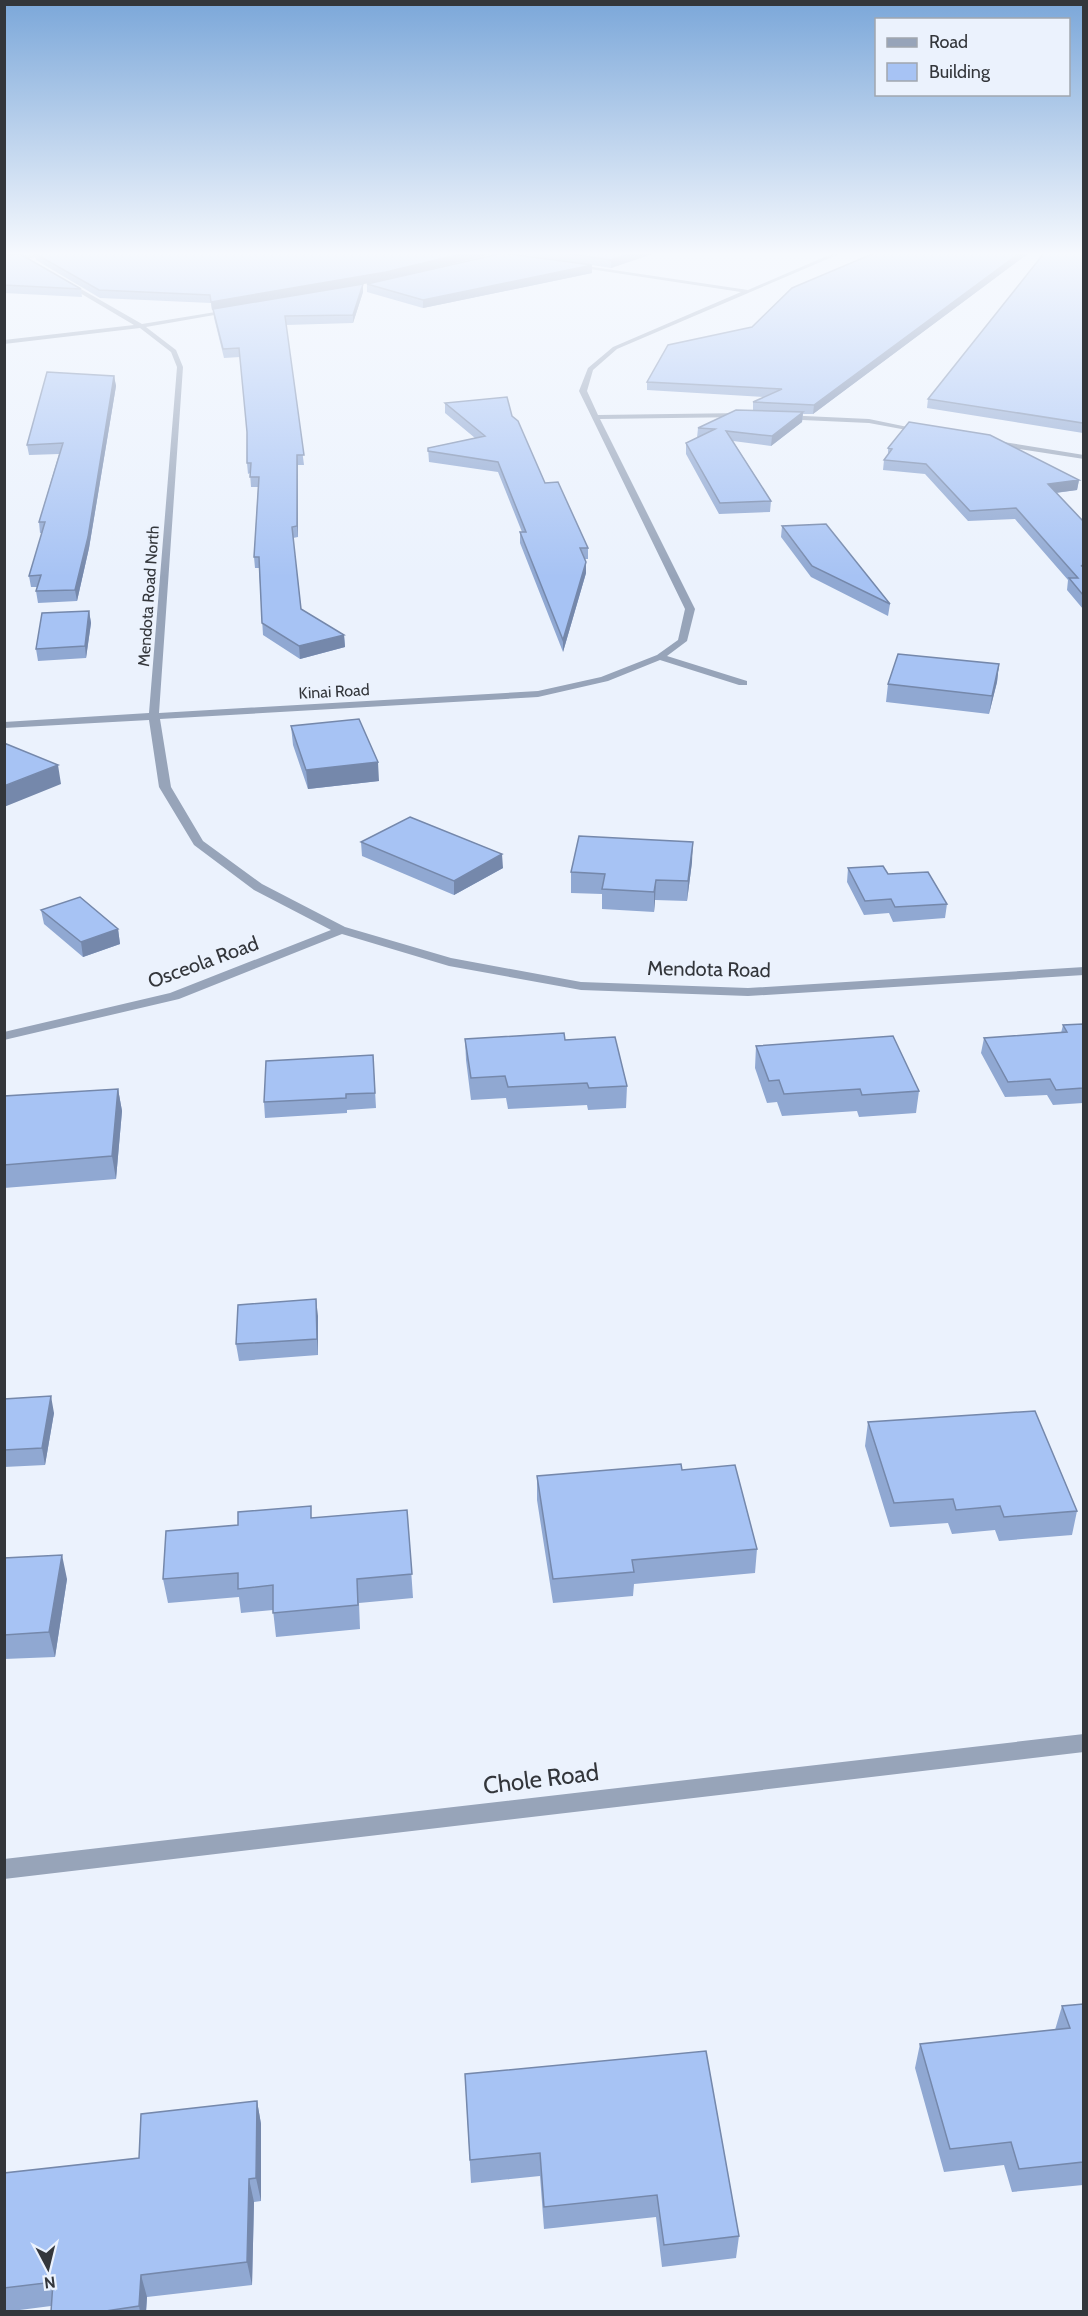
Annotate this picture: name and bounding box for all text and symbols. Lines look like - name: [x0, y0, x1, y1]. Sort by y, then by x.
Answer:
- legend: [875, 18, 1070, 96]
- text: Road: [929, 31, 968, 53]
- text: Building: [929, 61, 991, 83]
- street label: Mendota Road North: [134, 525, 163, 667]
- street label: Kinai Road: [298, 680, 370, 703]
- street label: Osceola Road: [144, 931, 262, 993]
- street label: Mendota Road: [647, 956, 771, 982]
- street label: Chole Road: [481, 1757, 600, 1800]
- north arrow: [18, 2238, 78, 2298]
- text: N: [43, 2272, 57, 2293]

